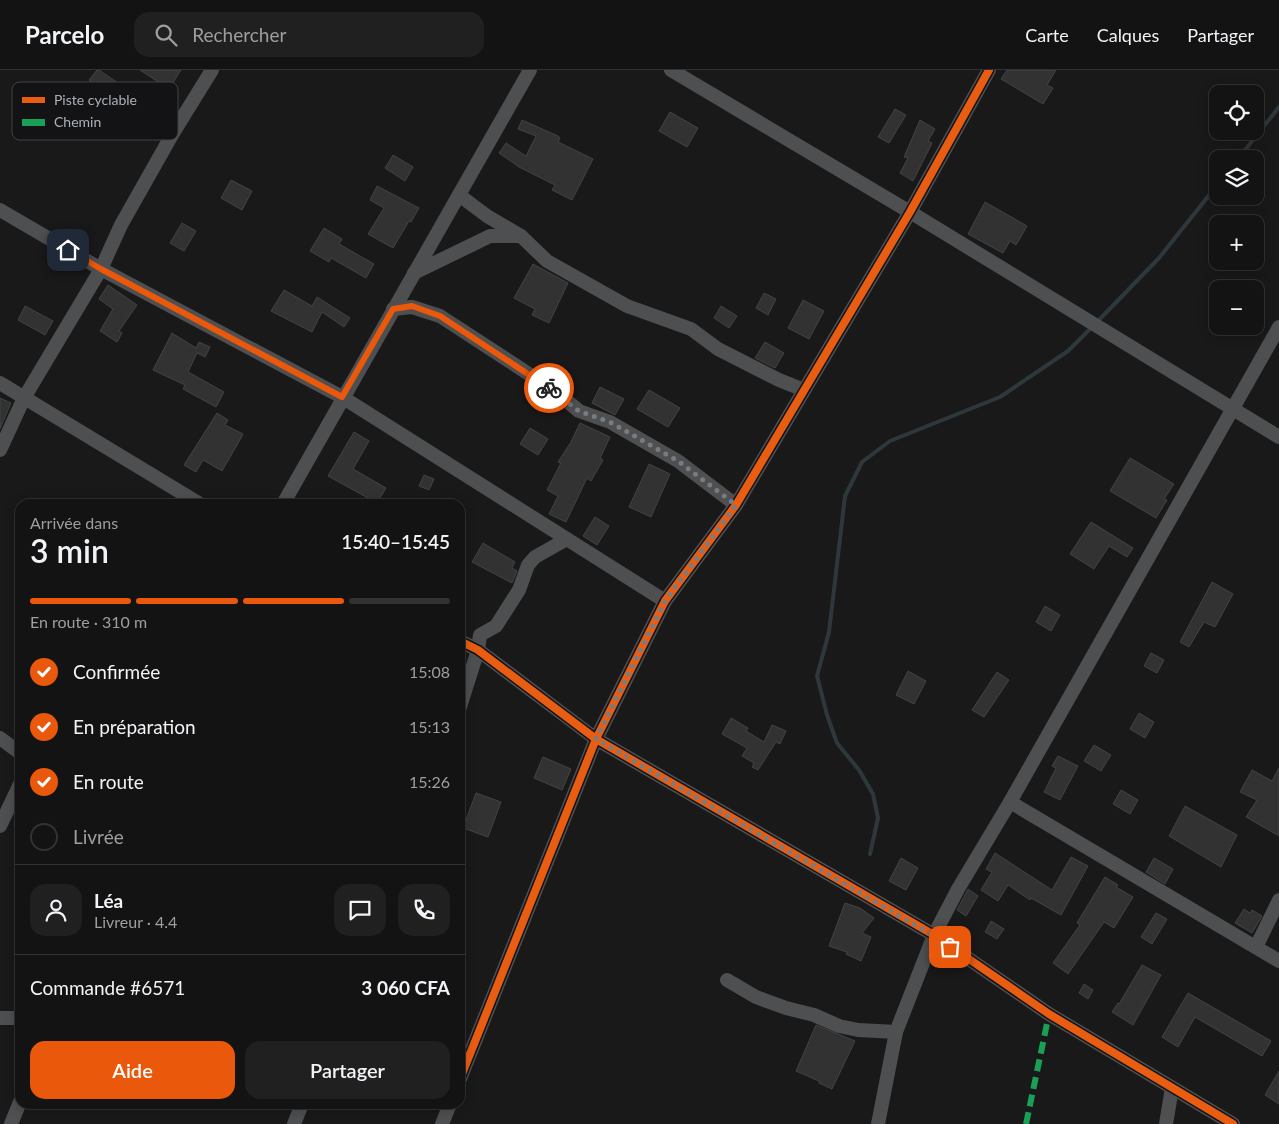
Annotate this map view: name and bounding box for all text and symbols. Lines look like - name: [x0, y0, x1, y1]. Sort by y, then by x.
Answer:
- search box: [134, 12, 484, 57]
- text: Parcelo: [25, 20, 104, 49]
- icon: search: [152, 21, 180, 49]
- text: Rechercher: [192, 23, 286, 46]
- text: Carte: [1025, 24, 1069, 46]
- text: Calques: [1097, 24, 1159, 46]
- text: Partager: [1187, 24, 1254, 46]
- legend: [12, 82, 178, 140]
- map controls: [1209, 85, 1264, 335]
- button: locate: [1209, 85, 1264, 140]
- text: Piste cyclable: [54, 91, 137, 108]
- text: Chemin: [54, 113, 101, 130]
- button: layers: [1209, 150, 1264, 205]
- button: +: [1209, 215, 1264, 270]
- pin: [47, 229, 89, 271]
- icon: home: [54, 236, 82, 264]
- button: −: [1209, 280, 1264, 335]
- courier: [524, 363, 574, 413]
- icon: bike: [535, 374, 563, 402]
- text: Arrivée dans: [30, 513, 118, 532]
- text: 15:40–15:45: [341, 530, 450, 553]
- text: 3 min: [30, 531, 109, 570]
- text: En route · 310 m: [30, 612, 147, 631]
- icon: check: [30, 658, 58, 686]
- text: Confirmée: [73, 660, 160, 683]
- text: 15:08: [409, 662, 450, 681]
- icon: check: [30, 713, 58, 741]
- text: En préparation: [73, 715, 196, 738]
- text: 15:13: [409, 717, 450, 736]
- icon: check: [30, 768, 58, 796]
- text: En route: [73, 770, 144, 793]
- text: 15:26: [409, 772, 450, 791]
- text: Livrée: [73, 825, 124, 848]
- button: person: [30, 884, 82, 936]
- button: chat: [334, 884, 386, 936]
- button: phone: [398, 884, 450, 936]
- text: Léa: [94, 889, 123, 912]
- text: Livreur · 4.4: [94, 912, 177, 931]
- pin: [929, 926, 971, 968]
- icon: bag: [936, 933, 964, 961]
- text: Commande #6571: [30, 976, 185, 999]
- text: 3 060 CFA: [361, 976, 450, 999]
- button: Aide: [30, 1041, 235, 1099]
- button: Partager: [245, 1041, 450, 1099]

